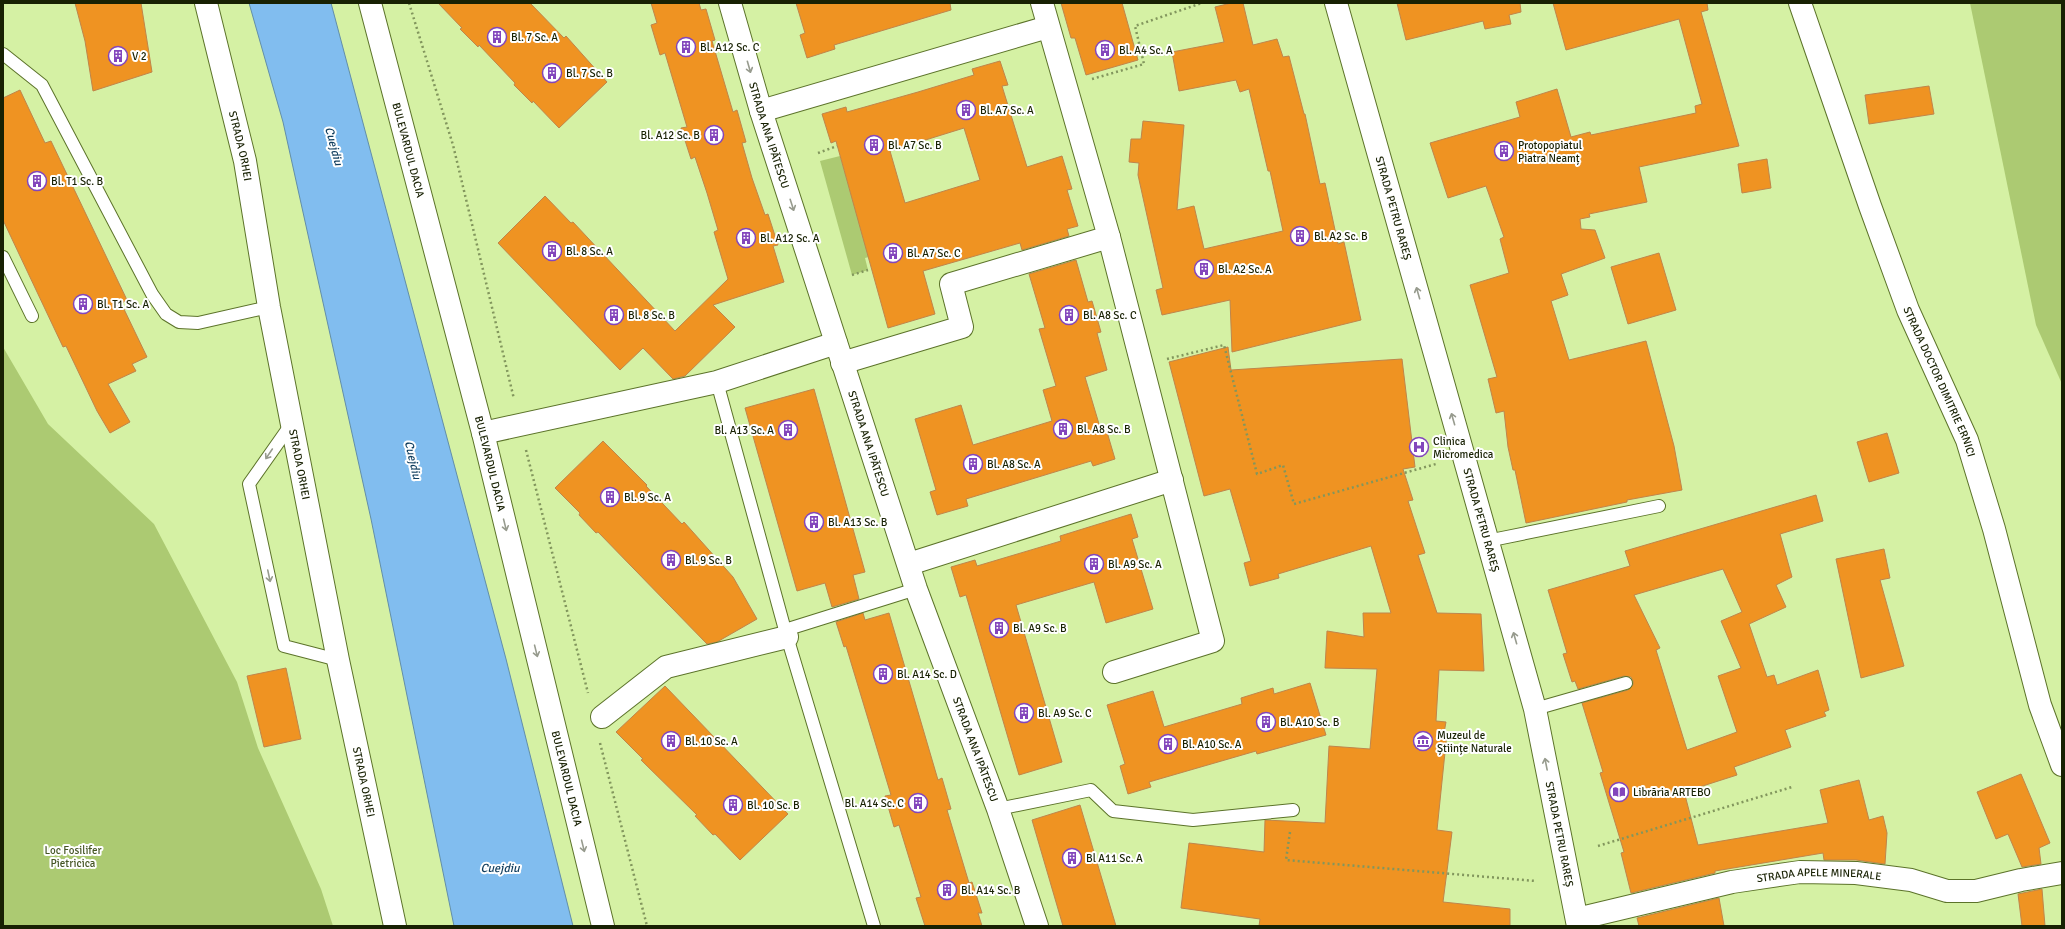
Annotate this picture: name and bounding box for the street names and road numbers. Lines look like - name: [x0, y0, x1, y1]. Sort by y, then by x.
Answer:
- street label: STRADA ANA IPĂTESCU: [746, 81, 792, 190]
- street label: BULEVARDUL DACIA: [389, 101, 427, 199]
- street label: STRADA ORHEI: [226, 110, 254, 182]
- street label: STRADA PETRU RAREȘ: [1373, 155, 1414, 261]
- street label: STRADA DOCTOR DIMITRIE ERNICI: [1900, 305, 1978, 459]
- street label: STRADA ANA IPĂTESCU: [845, 389, 892, 498]
- street label: BULEVARDUL DACIA: [472, 415, 508, 513]
- street label: STRADA ORHEI: [286, 428, 312, 501]
- street label: STRADA PETRU RAREȘ: [1460, 467, 1502, 573]
- street label: STRADA ANA IPĂTESCU: [950, 695, 1001, 804]
- street label: BULEVARDUL DACIA: [549, 729, 585, 828]
- street label: STRADA ORHEI: [350, 746, 377, 818]
- street label: STRADA PETRU RAREȘ: [1542, 780, 1576, 888]
- street label: STRADA APELE MINERALE: [1756, 866, 1882, 885]

